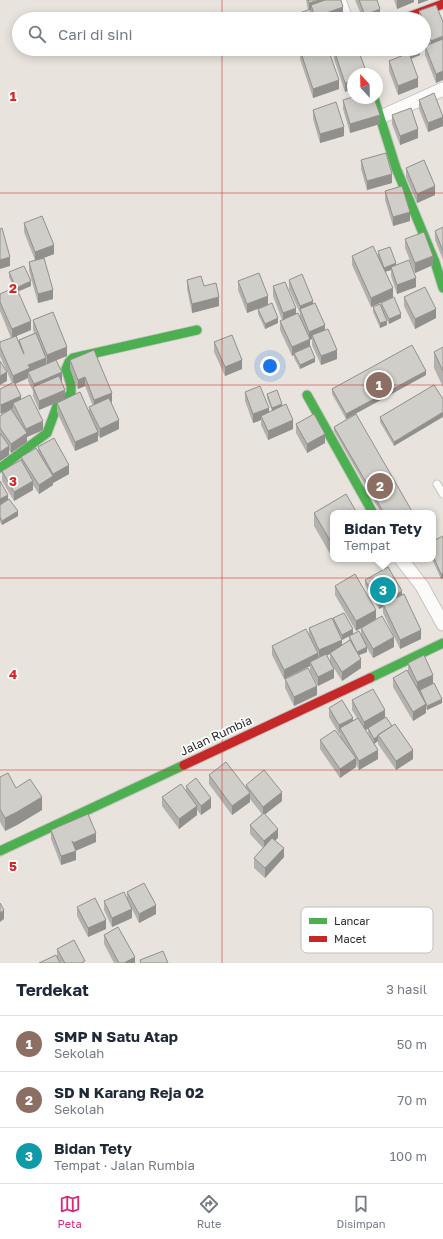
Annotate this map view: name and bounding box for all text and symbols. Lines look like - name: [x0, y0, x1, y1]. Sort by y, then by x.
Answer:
- search box: [12, 12, 431, 56]
- icon: search: [26, 23, 48, 45]
- text: Cari di sini: [58, 25, 133, 43]
- north arrow: [347, 68, 383, 104]
- text: 1: [10, 88, 17, 104]
- text: 2: [9, 280, 17, 296]
- your location: [260, 356, 280, 376]
- pin: 1: [366, 370, 392, 400]
- pin: 2: [367, 471, 393, 501]
- text: 3: [9, 473, 17, 489]
- popup: [330, 510, 436, 562]
- text: Bidan Tety: [344, 519, 422, 537]
- text: Tempat: [344, 537, 390, 553]
- pin: 3: [370, 575, 396, 605]
- text: 4: [9, 666, 17, 682]
- street label: Jalan Rumbia: [177, 712, 254, 759]
- text: 5: [9, 858, 17, 874]
- legend: [301, 907, 433, 953]
- text: Lancar: [334, 914, 371, 927]
- text: Macet: [334, 932, 366, 945]
- text: Terdekat: [16, 979, 89, 1000]
- text: 3 hasil: [386, 981, 427, 997]
- text: SMP N Satu Atap: [54, 1027, 178, 1045]
- text: 1: [26, 1036, 32, 1052]
- text: 50 m: [397, 1036, 427, 1052]
- text: Sekolah: [54, 1045, 104, 1061]
- text: SD N Karang Reja 02: [54, 1083, 204, 1101]
- text: 2: [25, 1092, 33, 1108]
- text: 70 m: [397, 1092, 427, 1108]
- text: Sekolah: [54, 1101, 104, 1117]
- text: Bidan Tety: [54, 1139, 132, 1157]
- text: 3: [25, 1148, 33, 1164]
- text: 100 m: [390, 1148, 427, 1164]
- text: Tempat · Jalan Rumbia: [54, 1157, 195, 1173]
- tab: Peta: [58, 1193, 82, 1230]
- tab: Rute: [197, 1193, 221, 1230]
- tab: Disimpan: [337, 1193, 385, 1230]

